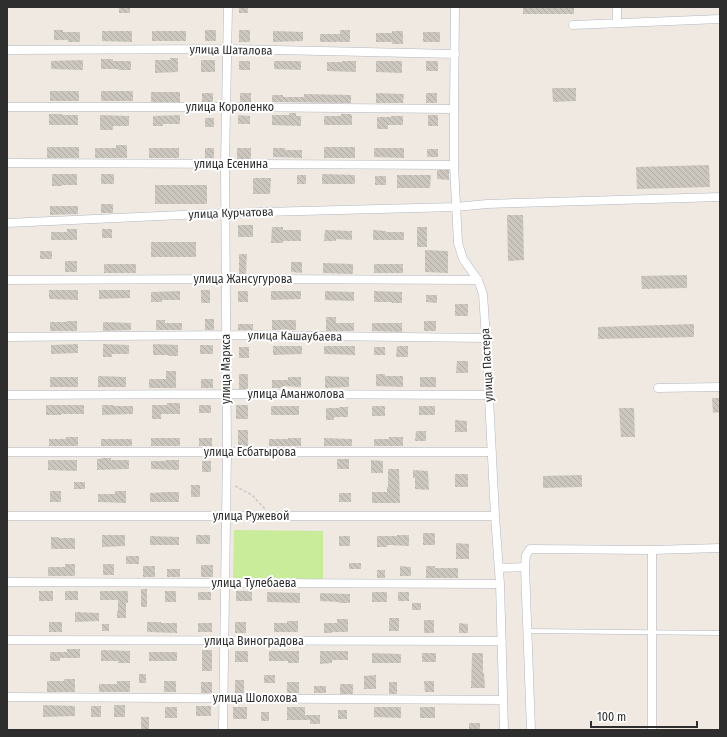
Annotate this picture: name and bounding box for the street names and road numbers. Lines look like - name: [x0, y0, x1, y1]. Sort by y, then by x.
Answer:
- street label: улица Шаталова: [189, 42, 273, 58]
- street label: улица Короленко: [186, 100, 274, 114]
- street label: улица Есенина: [194, 157, 268, 171]
- street label: улица Курчатова: [188, 205, 274, 221]
- street label: улица Жансугурова: [194, 272, 293, 286]
- street label: улица Кашаубаева: [248, 328, 342, 344]
- street label: улица Пастера: [478, 328, 496, 402]
- street label: улица Маркса: [219, 334, 233, 404]
- street label: улица Аманжолова: [248, 387, 345, 401]
- street label: улица Есбатырова: [204, 445, 296, 459]
- street label: улица Ружевой: [213, 509, 289, 523]
- street label: улица Тулебаева: [212, 576, 297, 590]
- street label: улица Виноградова: [204, 634, 304, 648]
- street label: улица Шолохова: [213, 691, 297, 705]

